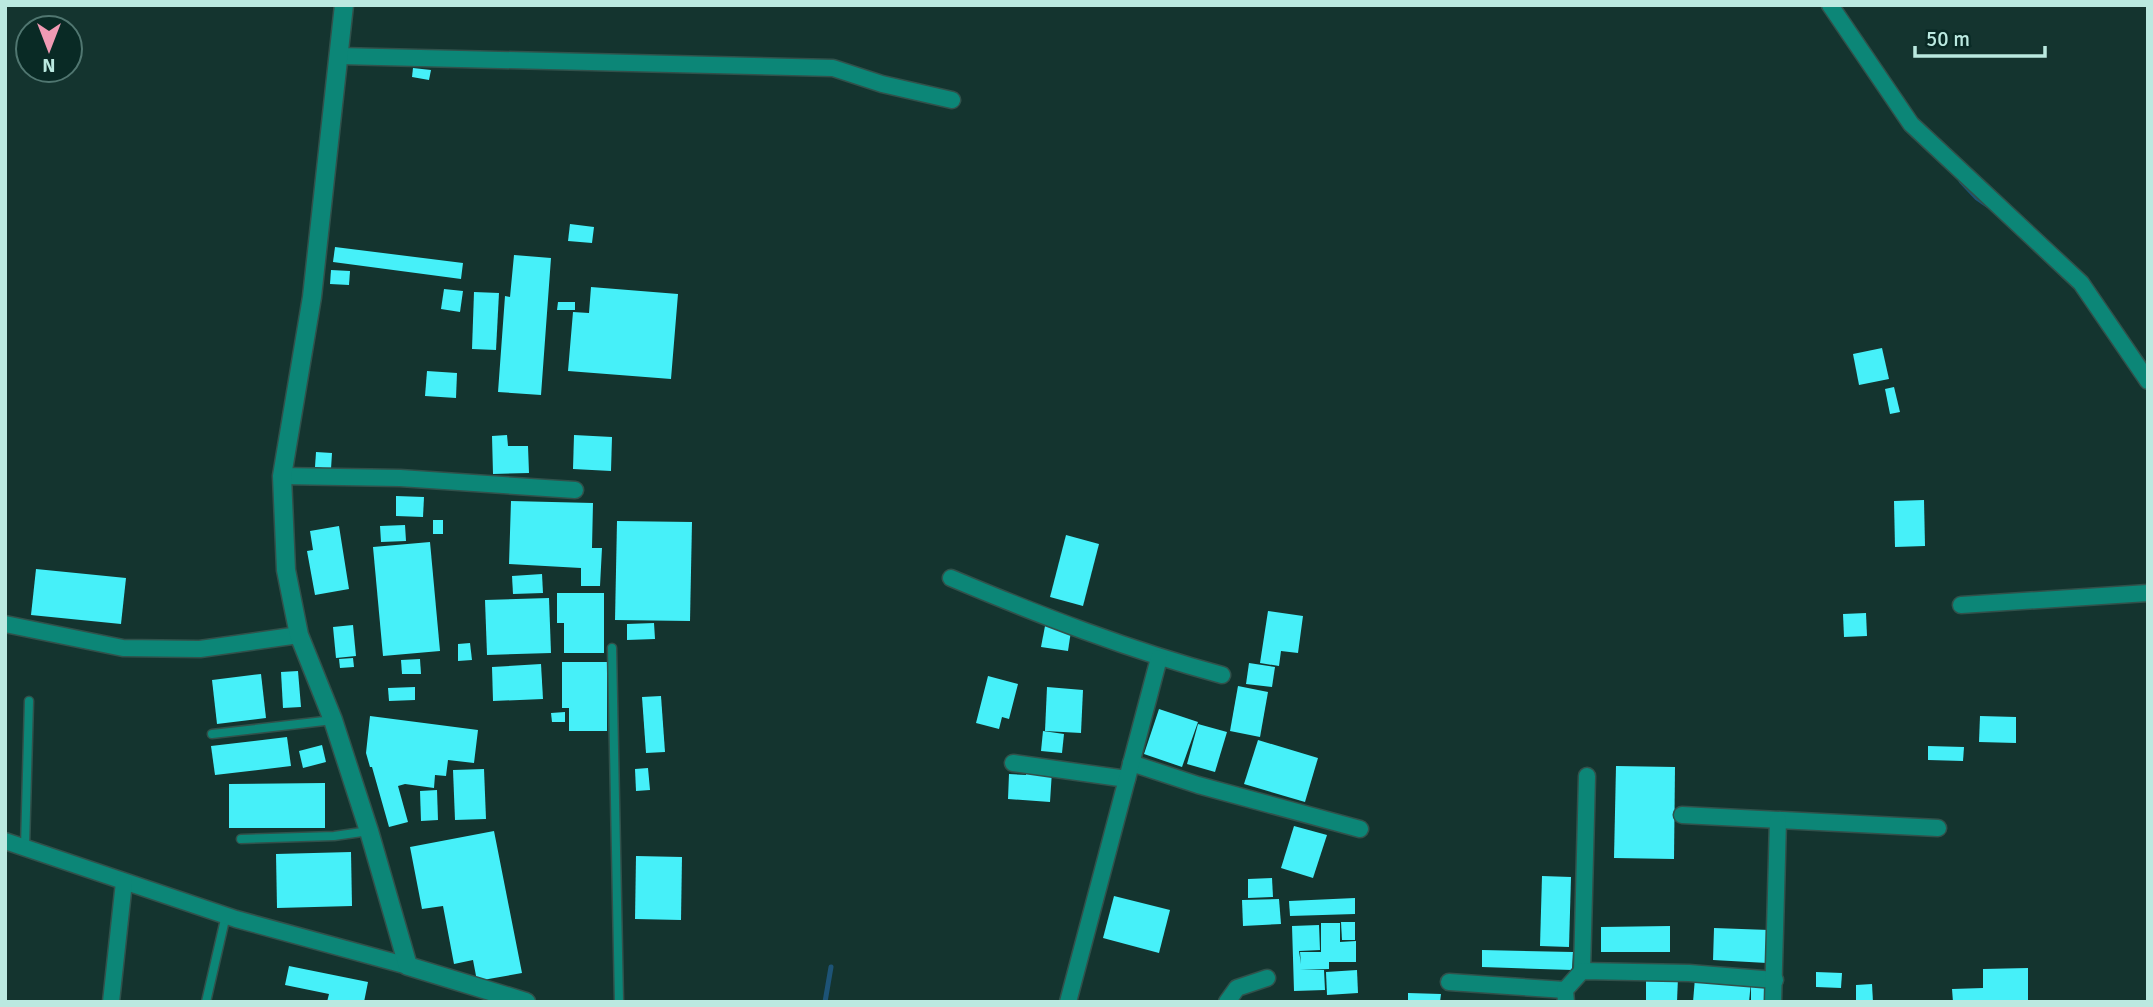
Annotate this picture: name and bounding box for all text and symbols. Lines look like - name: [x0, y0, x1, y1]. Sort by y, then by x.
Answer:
- north arrow: [14, 14, 84, 84]
- scale bar: [1915, 14, 2044, 58]
- text: 50 m: [1926, 26, 1970, 52]
- text: N: [42, 53, 56, 77]

